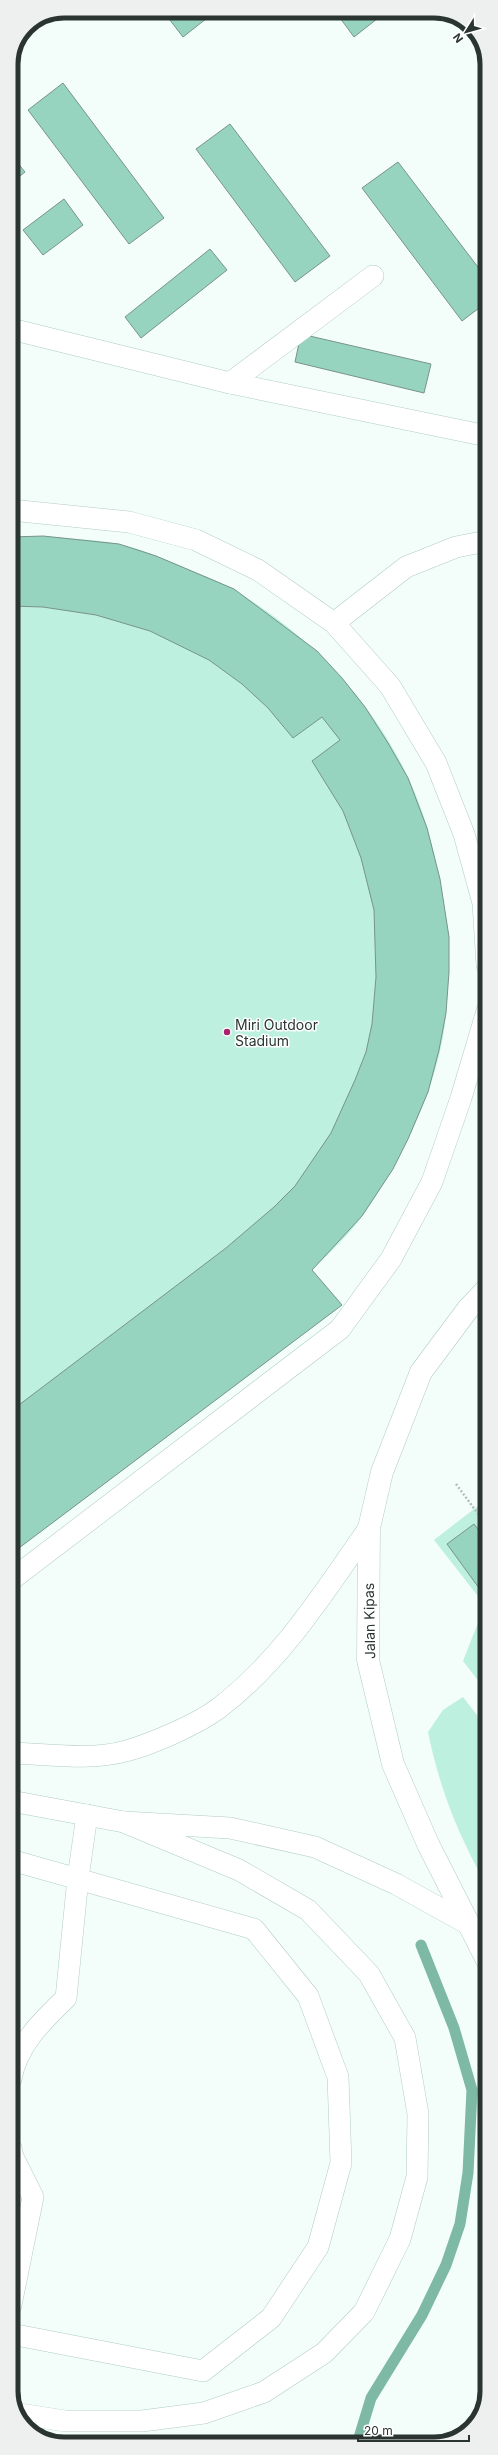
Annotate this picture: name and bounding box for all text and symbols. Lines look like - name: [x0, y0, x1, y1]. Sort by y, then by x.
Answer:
- north arrow: [446, 12, 486, 52]
- text: N: [450, 30, 466, 46]
- place label: Miri Outdoor Stadium: [235, 1016, 318, 1049]
- marker: Miri Outdoor Stadium: [222, 1027, 232, 1037]
- street label: Jalan Kipas: [360, 1583, 378, 1659]
- scale bar: [358, 2417, 469, 2443]
- text: 20 m: [364, 2423, 393, 2438]

